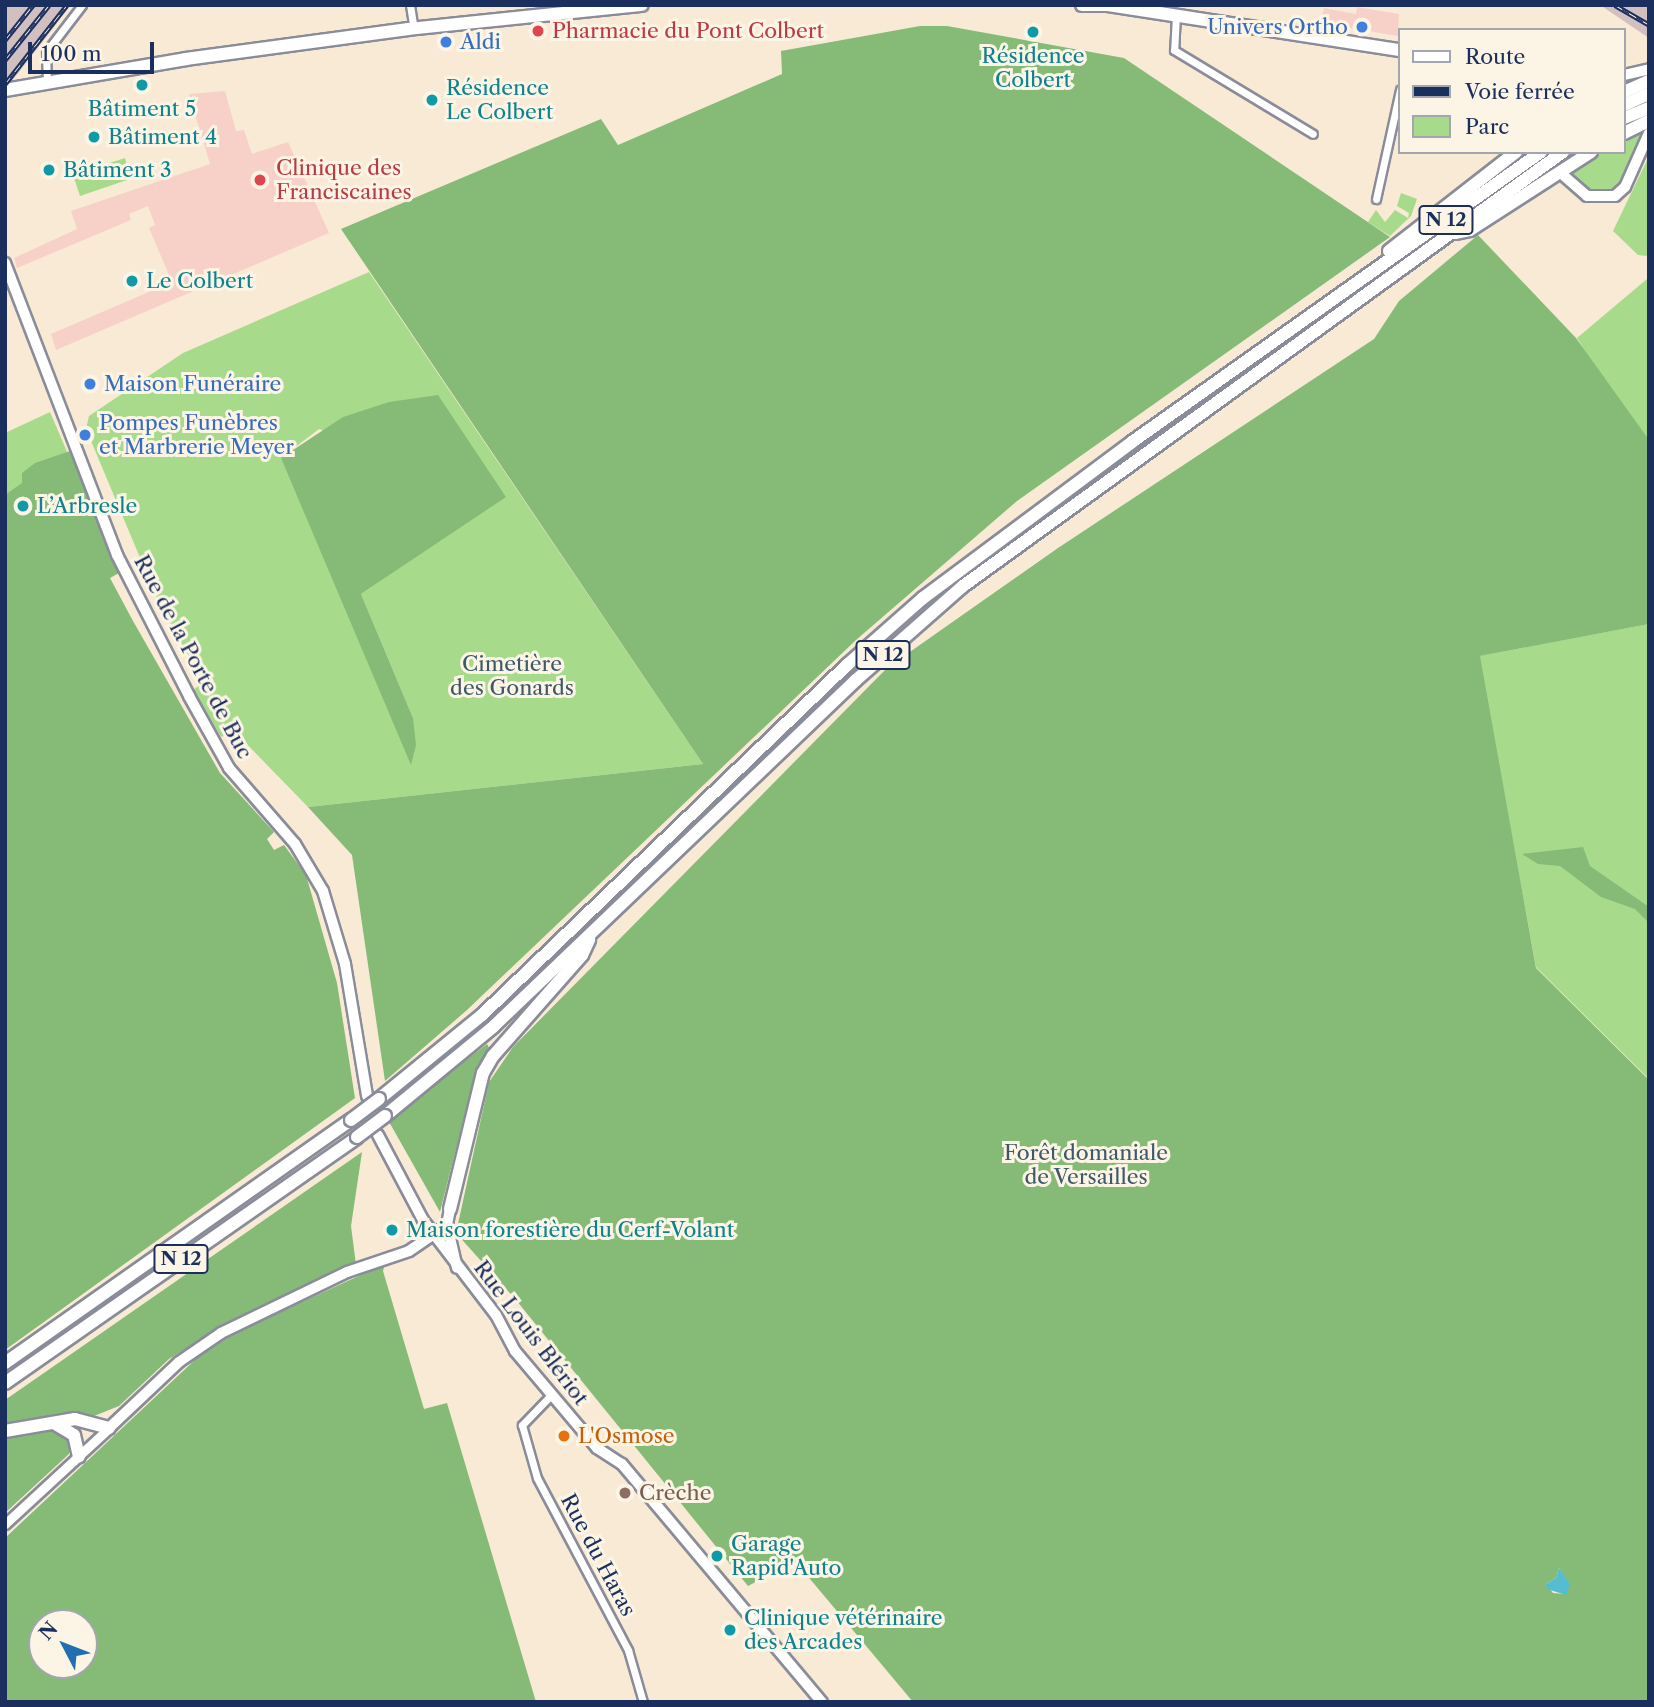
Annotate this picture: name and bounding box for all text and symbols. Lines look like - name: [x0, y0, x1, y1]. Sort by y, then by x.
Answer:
- place label: Univers Ortho: [1207, 14, 1348, 40]
- place label: Pharmacie du Pont Colbert: [552, 18, 824, 44]
- marker: Univers Ortho: [1354, 19, 1370, 35]
- marker: Pharmacie du Pont Colbert: [530, 23, 546, 39]
- marker: Résidence Colbert: [1025, 24, 1041, 40]
- scale bar: [32, 28, 158, 72]
- legend: [1398, 28, 1626, 154]
- place label: Aldi: [460, 29, 501, 55]
- marker: Aldi: [438, 34, 454, 50]
- text: 100 m: [41, 41, 102, 66]
- place label: Résidence Colbert: [981, 43, 1085, 93]
- text: Route: [1465, 44, 1525, 69]
- place label: Résidence Le Colbert: [446, 75, 553, 125]
- marker: Bâtiment 5: [134, 77, 150, 93]
- text: Voie ferrée: [1465, 79, 1575, 104]
- marker: Résidence Le Colbert: [424, 92, 440, 108]
- place label: Bâtiment 5: [88, 96, 196, 122]
- text: Parc: [1465, 114, 1509, 139]
- place label: Bâtiment 4: [108, 124, 217, 150]
- marker: Bâtiment 4: [86, 129, 102, 145]
- place label: Clinique des Franciscaines: [276, 155, 412, 205]
- place label: Bâtiment 3: [63, 157, 172, 183]
- marker: Bâtiment 3: [41, 162, 57, 178]
- marker: Clinique des Franciscaines: [250, 170, 270, 190]
- road number: N 12: [1418, 204, 1474, 235]
- place label: Le Colbert: [146, 268, 253, 294]
- marker: Le Colbert: [124, 273, 140, 289]
- place label: Maison Funéraire: [104, 371, 281, 397]
- marker: Maison Funéraire: [82, 376, 98, 392]
- place label: Pompes Funèbres et Marbrerie Meyer: [99, 410, 294, 460]
- marker: Pompes Funèbres et Marbrerie Meyer: [77, 427, 93, 443]
- place label: L’Arbresle: [37, 493, 137, 519]
- marker: L’Arbresle: [15, 498, 31, 514]
- street label: Rue de la Porte de Buc: [129, 551, 257, 763]
- road number: N 12: [855, 640, 911, 670]
- park label: Cimetière des Gonards: [450, 651, 574, 701]
- park label: Forêt domaniale de Versailles: [1004, 1140, 1168, 1190]
- place label: Maison forestière du Cerf-Volant: [406, 1217, 734, 1243]
- marker: Maison forestière du Cerf-Volant: [384, 1222, 400, 1238]
- road number: N 12: [153, 1244, 209, 1274]
- street label: Rue Louis Blériot: [468, 1256, 594, 1410]
- place label: L'Osmose: [578, 1423, 675, 1449]
- marker: L'Osmose: [556, 1428, 572, 1444]
- place label: Crèche: [639, 1480, 711, 1506]
- marker: Crèche: [617, 1485, 633, 1501]
- street label: Rue du Haras: [555, 1490, 641, 1620]
- place label: Garage Rapid'Auto: [731, 1531, 841, 1581]
- marker: Garage Rapid'Auto: [709, 1548, 725, 1564]
- place label: Clinique vétérinaire des Arcades: [744, 1605, 943, 1655]
- north arrow: [28, 1609, 98, 1679]
- text: N: [34, 1617, 63, 1645]
- marker: Clinique vétérinaire des Arcades: [722, 1622, 738, 1638]

